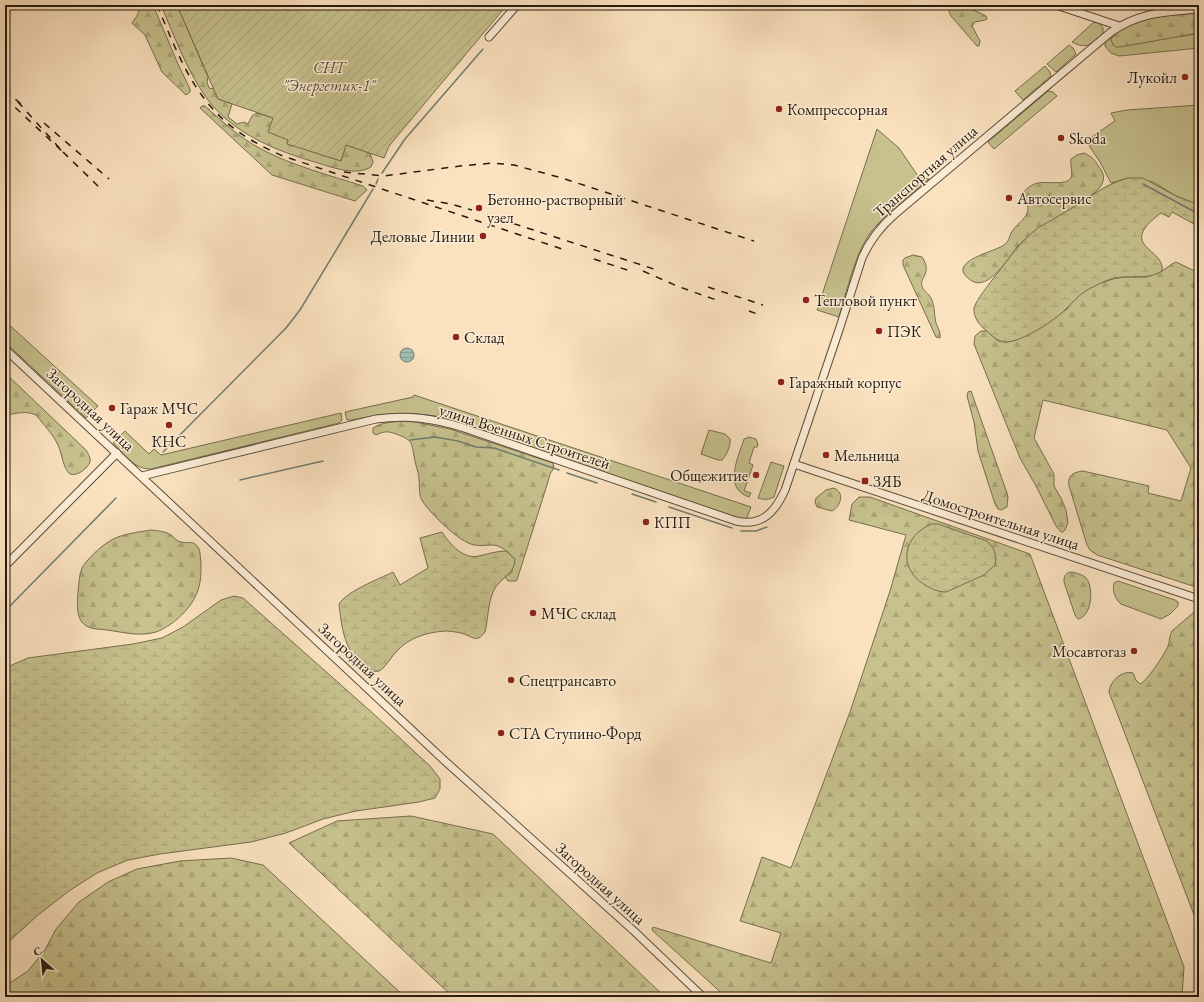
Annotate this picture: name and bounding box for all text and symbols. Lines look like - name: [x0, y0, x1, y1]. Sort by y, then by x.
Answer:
- park label: СНТ "Энергетик-1": [283, 57, 377, 96]
- place label: Лукойл: [1127, 67, 1177, 88]
- marker: Лукойл: [1180, 72, 1190, 82]
- place label: Компрессорная: [787, 99, 888, 120]
- marker: Компрессорная: [774, 104, 784, 114]
- street label: Транспортная улица: [869, 120, 982, 222]
- place label: Skoda: [1069, 128, 1107, 149]
- marker: Skoda: [1056, 133, 1066, 143]
- place label: Автосервис: [1016, 188, 1092, 209]
- place label: Бетонно-растворный узел: [487, 189, 624, 228]
- marker: Автосервис: [1004, 193, 1014, 203]
- marker: Бетонно-растворный узел: [474, 203, 484, 213]
- place label: Деловые Линии: [371, 226, 476, 247]
- marker: Деловые Линии: [478, 231, 488, 241]
- place label: Тепловой пункт: [814, 290, 917, 311]
- marker: Тепловой пункт: [801, 295, 811, 305]
- place label: ПЭК: [887, 321, 922, 342]
- marker: ПЭК: [874, 326, 884, 336]
- place label: Склад: [464, 327, 505, 348]
- marker: Склад: [451, 332, 461, 342]
- street label: Загородная улица: [42, 363, 140, 456]
- place label: Гаражный корпус: [789, 372, 902, 393]
- marker: Гаражный корпус: [776, 377, 786, 387]
- place label: Гараж МЧС: [120, 398, 198, 419]
- street label: улица Военных Строителей: [437, 399, 613, 474]
- marker: Гараж МЧС: [107, 403, 117, 413]
- marker: КНС: [164, 420, 174, 430]
- place label: КНС: [152, 431, 186, 452]
- place label: Мельница: [834, 445, 900, 466]
- marker: Мельница: [821, 450, 831, 460]
- place label: Общежитие: [670, 465, 748, 486]
- marker: Общежитие: [751, 470, 761, 480]
- place label: ЗЯБ: [873, 471, 901, 492]
- marker: ЗЯБ: [860, 476, 870, 486]
- street label: Домостроительная улица: [920, 484, 1083, 555]
- place label: КПП: [654, 512, 691, 533]
- marker: КПП: [641, 517, 651, 527]
- place label: МЧС склад: [541, 603, 617, 624]
- marker: МЧС склад: [528, 608, 538, 618]
- street label: Загородная улица: [314, 618, 412, 711]
- place label: Мосавтогаз: [1052, 641, 1126, 662]
- marker: Мосавтогаз: [1129, 646, 1139, 656]
- place label: Спецтрансавто: [519, 670, 616, 691]
- marker: Спецтрансавто: [506, 675, 516, 685]
- place label: СТА Ступино-Форд: [509, 723, 642, 744]
- marker: СТА Ступино-Форд: [496, 728, 506, 738]
- street label: Загородная улица: [551, 838, 650, 930]
- north arrow: [22, 940, 62, 980]
- text: С: [31, 943, 44, 959]

